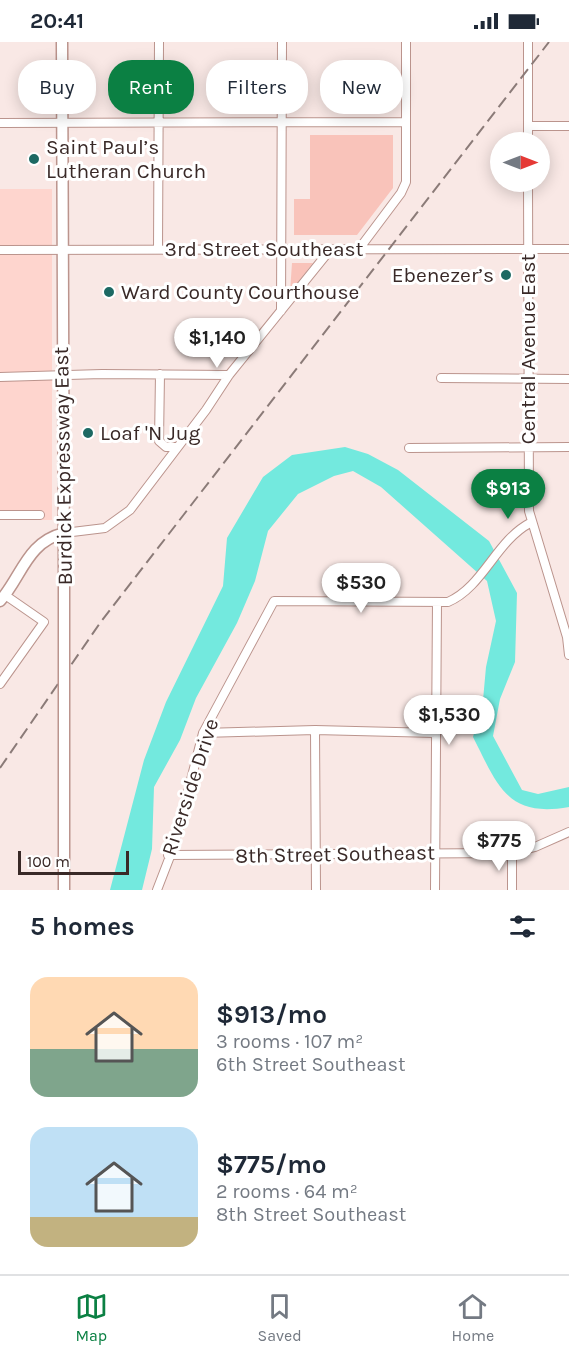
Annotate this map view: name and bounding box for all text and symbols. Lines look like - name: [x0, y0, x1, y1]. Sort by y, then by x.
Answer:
- text: 20:41: [30, 8, 84, 34]
- chip: Buy: [18, 60, 96, 114]
- chip: Rent: [108, 60, 194, 114]
- chip: Filters: [206, 60, 308, 114]
- chip: New: [320, 60, 403, 114]
- north arrow: [490, 132, 550, 192]
- map controls: [490, 132, 550, 192]
- place label: Saint Paul’s Lutheran Church: [46, 135, 206, 183]
- marker: Saint Paul’s Lutheran Church: [27, 152, 41, 166]
- street label: 3rd Street Southeast: [165, 237, 363, 261]
- street label: Central Avenue East: [516, 254, 540, 444]
- place label: Ebenezer’s: [392, 263, 494, 287]
- marker: Ebenezer’s: [499, 268, 513, 282]
- place label: Ward County Courthouse: [121, 280, 359, 304]
- marker: Ward County Courthouse: [102, 285, 116, 299]
- pin: $1,140: [168, 318, 266, 369]
- text: $1,140: [188, 326, 246, 349]
- street label: Burdick Expressway East: [49, 346, 77, 586]
- place label: Loaf 'N Jug: [100, 421, 200, 445]
- marker: Loaf 'N Jug: [81, 426, 95, 440]
- pin: $913: [472, 469, 544, 520]
- text: $913: [485, 477, 531, 500]
- pin: $530: [325, 563, 397, 614]
- text: $530: [336, 571, 386, 594]
- pin: $1,530: [400, 695, 498, 746]
- text: $1,530: [418, 703, 480, 726]
- street label: Riverside Drive: [157, 715, 223, 859]
- pin: $775: [463, 821, 535, 872]
- text: $775: [476, 829, 522, 852]
- street label: 8th Street Southeast: [235, 840, 435, 868]
- scale bar: [18, 848, 129, 876]
- text: 100 m: [27, 852, 70, 871]
- icon: filters: [506, 910, 539, 943]
- text: 5 homes: [30, 911, 135, 942]
- text: $913/mo: [216, 999, 327, 1030]
- icon: home: [78, 1001, 150, 1073]
- text: 3 rooms · 107 m²: [216, 1030, 363, 1053]
- text: 6th Street Southeast: [216, 1053, 405, 1076]
- text: $775/mo: [216, 1149, 327, 1180]
- icon: home: [78, 1151, 150, 1223]
- text: 2 rooms · 64 m²: [216, 1180, 358, 1203]
- text: 8th Street Southeast: [216, 1203, 406, 1226]
- tab: Map: [75, 1290, 108, 1345]
- tab: Saved: [258, 1290, 302, 1345]
- tab: Home: [452, 1290, 494, 1345]

